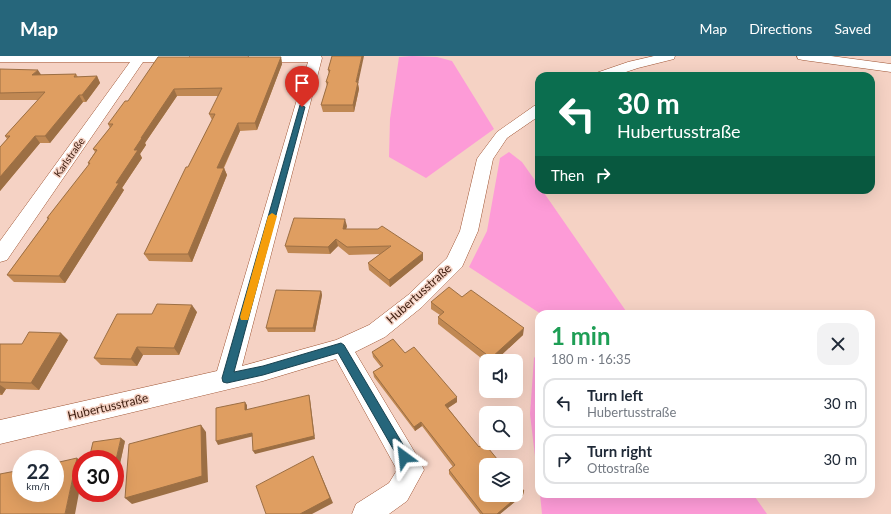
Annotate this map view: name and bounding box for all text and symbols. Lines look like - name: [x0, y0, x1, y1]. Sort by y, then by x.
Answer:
- text: Map: [20, 17, 58, 40]
- text: Map: [700, 20, 727, 37]
- text: Directions: [749, 20, 812, 37]
- text: Saved: [834, 20, 871, 37]
- pin: [285, 66, 319, 107]
- icon: arrive: [291, 72, 313, 94]
- text: 30 m: [617, 86, 680, 120]
- icon: left: [551, 88, 603, 140]
- text: Hubertusstraße: [617, 120, 741, 142]
- street label: Karlstraße: [51, 135, 87, 179]
- icon: right: [592, 164, 614, 186]
- text: Then: [551, 166, 584, 184]
- street label: Hubertusstraße: [383, 260, 454, 327]
- text: 1 min: [551, 321, 611, 350]
- button: close: [817, 323, 859, 365]
- text: 180 m · 16:35: [551, 351, 631, 367]
- map controls: [479, 354, 523, 502]
- button: sound: [479, 354, 523, 398]
- text: Turn left: [587, 386, 643, 404]
- street label: Hubertusstraße: [66, 390, 150, 423]
- icon: left: [553, 392, 575, 414]
- text: 30 m: [823, 394, 857, 412]
- text: Hubertusstraße: [587, 404, 676, 420]
- button: search: [479, 406, 523, 450]
- position arrow: [383, 436, 425, 478]
- text: Turn right: [587, 442, 652, 460]
- icon: right: [553, 448, 575, 470]
- speed limit sign: 30: [72, 450, 124, 502]
- text: 30 m: [823, 450, 857, 468]
- button: layers: [479, 458, 523, 502]
- text: 22: [26, 459, 50, 483]
- text: Ottostraße: [587, 460, 649, 476]
- text: km/h: [26, 480, 50, 492]

